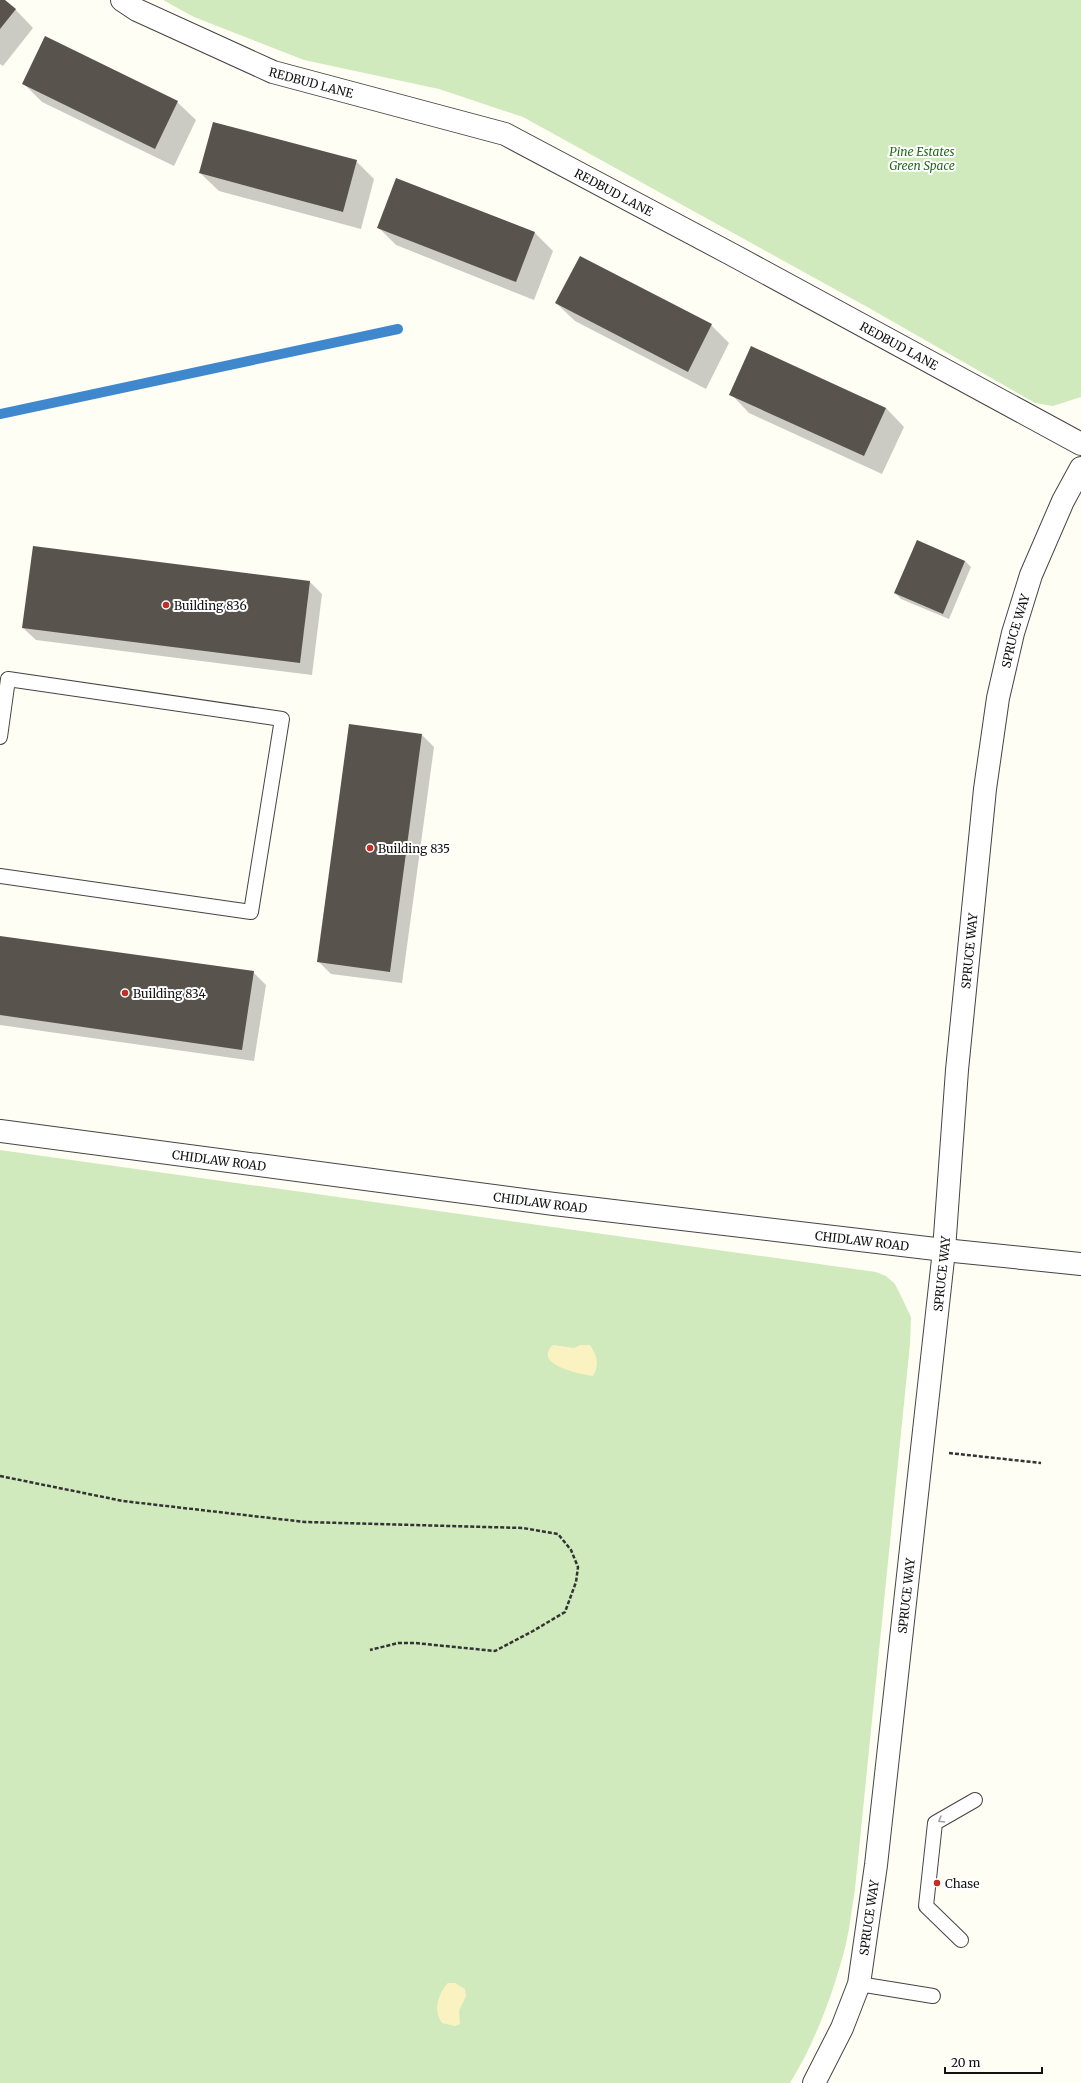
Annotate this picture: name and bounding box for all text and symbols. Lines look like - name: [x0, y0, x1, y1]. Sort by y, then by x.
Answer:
- street label: REDBUD LANE: [267, 64, 355, 101]
- park label: Pine Estates Green Space: [889, 144, 955, 173]
- street label: REDBUD LANE: [572, 165, 656, 219]
- street label: REDBUD LANE: [858, 318, 941, 373]
- street label: SPRUCE WAY: [998, 592, 1032, 669]
- place label: Building 836: [174, 598, 247, 613]
- marker: Building 836: [161, 600, 171, 610]
- place label: Building 835: [378, 841, 450, 856]
- marker: Building 835: [365, 843, 375, 853]
- street label: SPRUCE WAY: [958, 912, 980, 990]
- place label: Building 834: [133, 986, 207, 1001]
- marker: Building 834: [120, 988, 130, 998]
- street label: CHIDLAW ROAD: [171, 1146, 267, 1173]
- street label: CHIDLAW ROAD: [492, 1189, 588, 1215]
- street label: CHIDLAW ROAD: [814, 1227, 910, 1253]
- street label: SPRUCE WAY: [930, 1235, 953, 1312]
- street label: SPRUCE WAY: [894, 1557, 917, 1634]
- one-way arrow: [938, 1815, 945, 1822]
- place label: Chase: [945, 1876, 979, 1891]
- marker: Chase: [932, 1878, 942, 1888]
- street label: SPRUCE WAY: [856, 1879, 881, 1956]
- scale bar: [945, 2049, 1042, 2075]
- text: 20 m: [951, 2055, 980, 2070]

